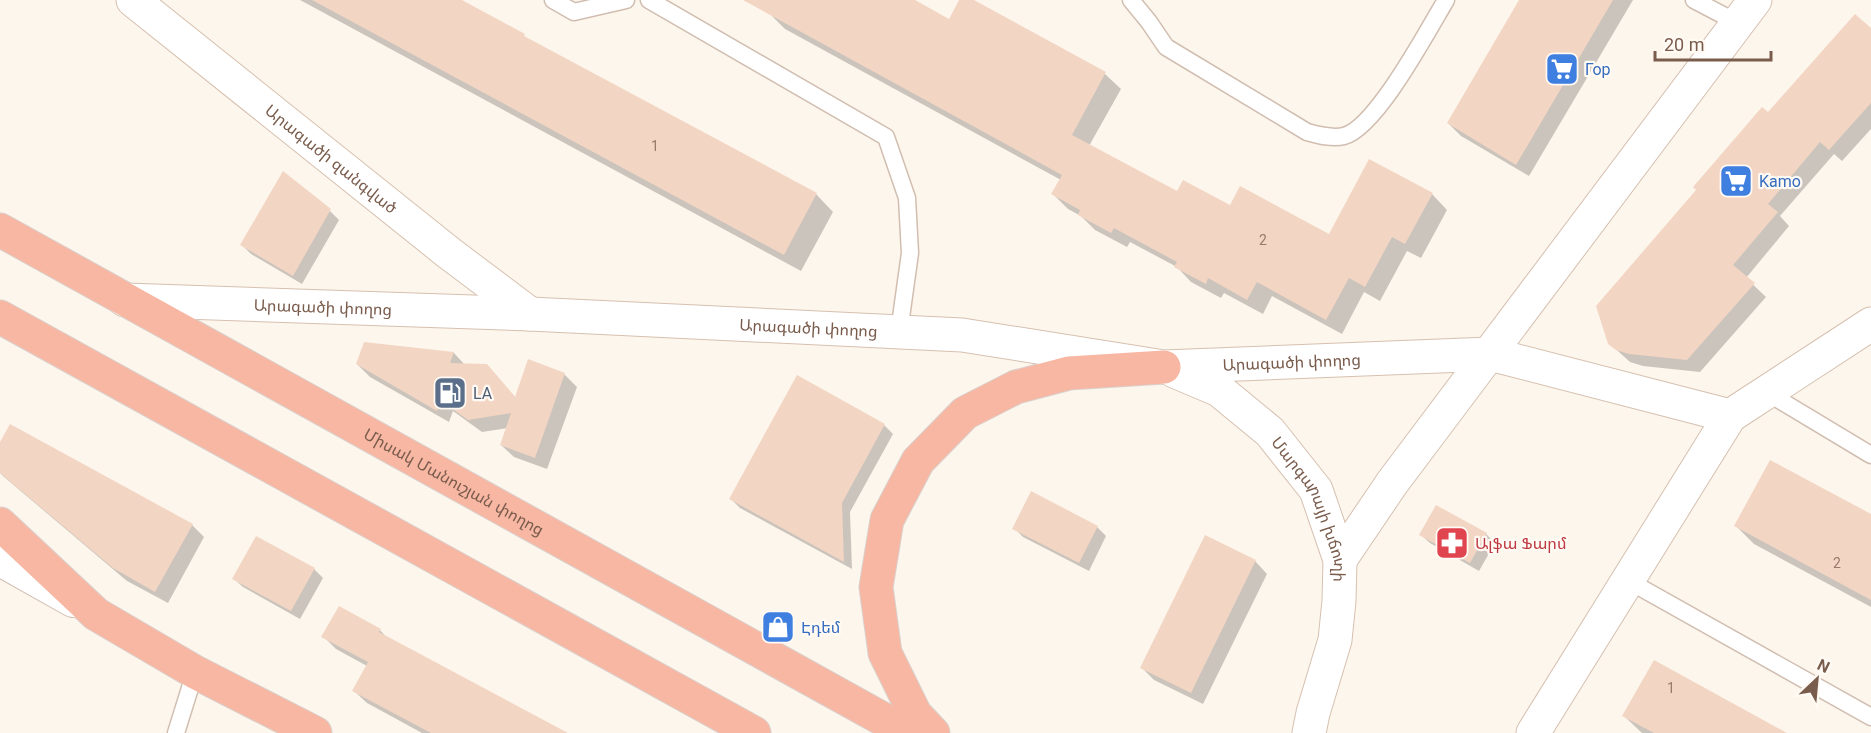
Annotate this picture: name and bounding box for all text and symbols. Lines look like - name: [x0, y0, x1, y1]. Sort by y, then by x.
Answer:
- scale bar: [1655, 24, 1770, 62]
- text: 20 m: [1664, 34, 1704, 55]
- supermarket icon: Гор: [1544, 51, 1580, 87]
- place label: Гор: [1585, 60, 1611, 79]
- street label: Արագածի զանգված: [262, 100, 401, 218]
- house number: 1: [651, 138, 659, 154]
- supermarket icon: Kamo: [1718, 163, 1754, 199]
- place label: Kamo: [1759, 172, 1801, 191]
- house number: 2: [1259, 232, 1267, 248]
- street label: Արագածի փողոց: [253, 295, 392, 319]
- street label: Արագածի փողոց: [739, 315, 878, 340]
- street label: Արագածի փողոց: [1222, 350, 1361, 374]
- fuel station icon: LA: [432, 375, 468, 411]
- place label: LA: [473, 384, 493, 403]
- street label: Միսակ Մանուշյան փողոց: [361, 424, 547, 539]
- street label: Մարգարայի խճուղի: [1268, 433, 1350, 582]
- pharmacy icon: Ալֆա Ֆարմ: [1434, 525, 1470, 561]
- place label: Ալֆա Ֆարմ: [1475, 534, 1567, 553]
- house number: 2: [1833, 555, 1841, 571]
- shop icon: Էդեմ: [760, 609, 796, 645]
- place label: Էդեմ: [801, 618, 841, 637]
- north arrow: [1787, 649, 1847, 709]
- text: N: [1814, 655, 1833, 677]
- house number: 1: [1667, 680, 1675, 696]

